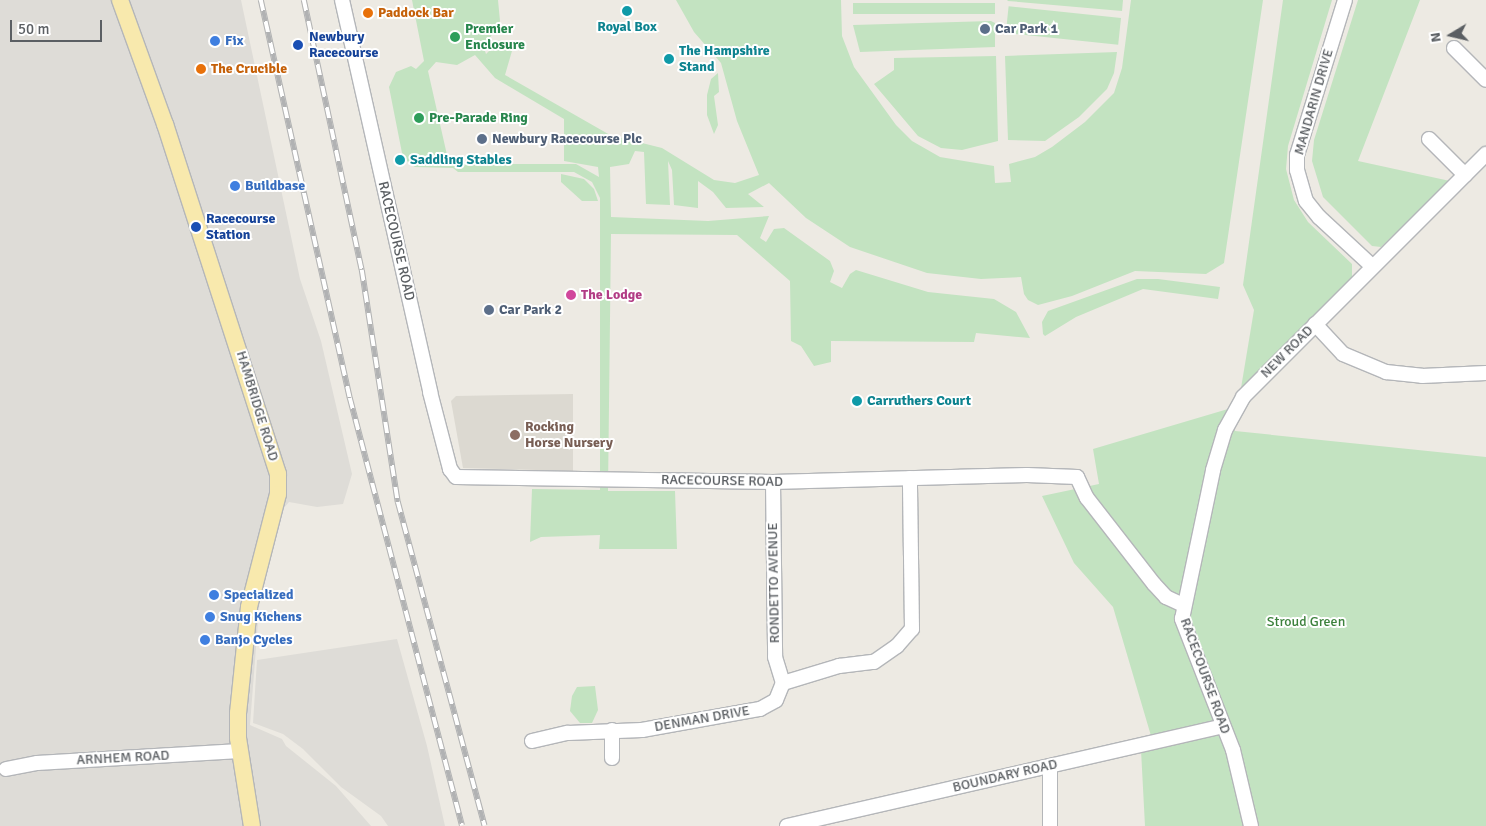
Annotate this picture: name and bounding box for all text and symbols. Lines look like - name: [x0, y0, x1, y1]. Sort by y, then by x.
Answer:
- place label: Paddock Bar: [378, 5, 454, 21]
- marker: Royal Box: [621, 5, 633, 17]
- marker: Paddock Bar: [362, 7, 374, 19]
- scale bar: [12, 10, 105, 42]
- north arrow: [1426, 10, 1476, 60]
- place label: Royal Box: [597, 19, 657, 35]
- text: 50 m: [18, 20, 49, 38]
- place label: Premier Enclosure: [465, 21, 525, 54]
- place label: Car Park 1: [995, 21, 1058, 37]
- marker: Car Park 1: [979, 23, 991, 35]
- place label: Newbury Racecourse: [309, 29, 378, 62]
- marker: Premier Enclosure: [449, 31, 461, 43]
- text: N: [1427, 31, 1445, 44]
- place label: Fix: [225, 33, 243, 49]
- marker: Fix: [209, 35, 221, 47]
- marker: Newbury Racecourse: [291, 38, 305, 52]
- place label: The Hampshire Stand: [679, 43, 770, 75]
- street label: MANDARIN DRIVE: [1291, 47, 1337, 157]
- marker: The Hampshire Stand: [663, 53, 675, 65]
- place label: The Crucible: [211, 61, 287, 77]
- marker: The Crucible: [195, 63, 207, 75]
- place label: Pre-Parade Ring: [429, 110, 528, 126]
- marker: Pre-Parade Ring: [413, 112, 425, 124]
- place label: Newbury Racecourse Plc: [492, 131, 642, 147]
- marker: Newbury Racecourse Plc: [476, 133, 488, 145]
- place label: Saddling Stables: [410, 152, 512, 168]
- marker: Saddling Stables: [394, 154, 406, 166]
- place label: Buildbase: [245, 178, 305, 194]
- marker: Buildbase: [229, 180, 241, 192]
- street label: RACECOURSE ROAD: [374, 180, 418, 302]
- place label: Racecourse Station: [206, 211, 275, 243]
- marker: Racecourse Station: [190, 221, 202, 233]
- place label: The Lodge: [581, 287, 642, 303]
- marker: The Lodge: [565, 289, 577, 301]
- place label: Car Park 2: [499, 302, 562, 318]
- marker: Car Park 2: [483, 304, 495, 316]
- street label: NEW ROAD: [1257, 322, 1317, 382]
- street label: HAMBRIDGE ROAD: [232, 349, 282, 463]
- place label: Carruthers Court: [867, 393, 971, 409]
- marker: Carruthers Court: [851, 395, 863, 407]
- place label: Rocking Horse Nursery: [525, 419, 613, 452]
- marker: Rocking Horse Nursery: [509, 429, 521, 441]
- street label: RACECOURSE ROAD: [661, 472, 783, 490]
- street label: RONDETTO AVENUE: [765, 523, 783, 643]
- place label: Specialized: [224, 587, 293, 603]
- marker: Specialized: [208, 589, 220, 601]
- place label: Snug Kichens: [220, 609, 302, 625]
- marker: Snug Kichens: [204, 611, 216, 623]
- park label: Stroud Green: [1267, 614, 1345, 630]
- street label: RACECOURSE ROAD: [1176, 616, 1234, 736]
- place label: Banjo Cycles: [215, 632, 292, 648]
- marker: Banjo Cycles: [199, 634, 211, 646]
- street label: DENMAN DRIVE: [653, 702, 751, 736]
- street label: ARNHEM ROAD: [76, 747, 170, 769]
- street label: BOUNDARY ROAD: [951, 756, 1059, 796]

